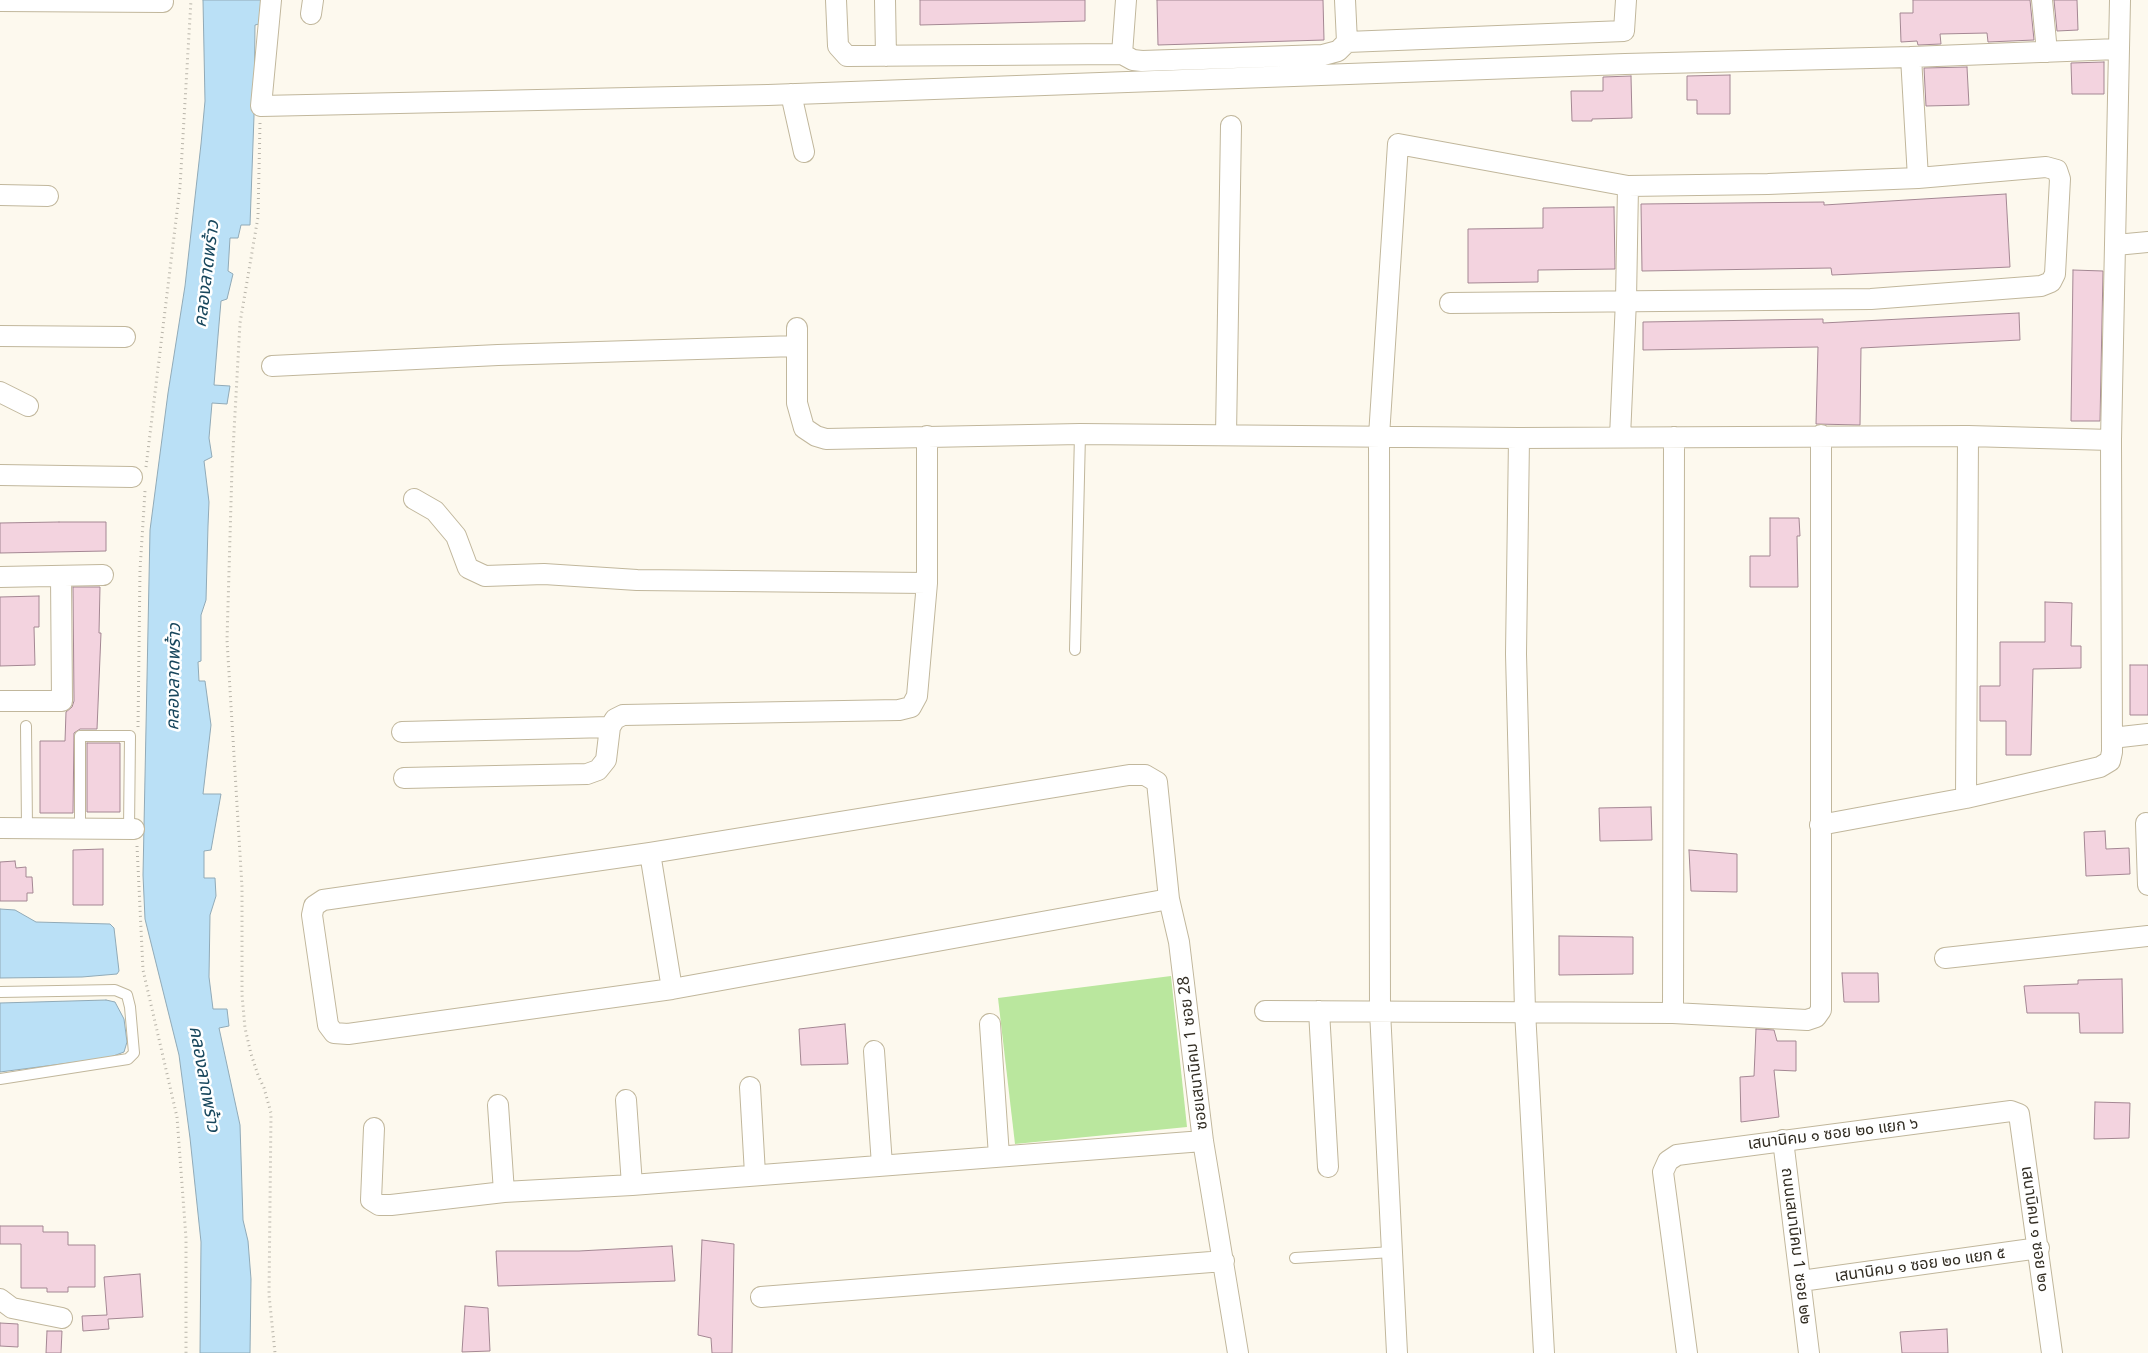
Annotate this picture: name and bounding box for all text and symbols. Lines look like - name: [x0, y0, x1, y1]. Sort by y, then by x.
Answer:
- water label: คลองลาดพร้าว: [190, 219, 224, 329]
- water label: คลองลาดพร้าว: [162, 623, 186, 731]
- street label: ซอยเสนานิคม 1 ซอย 28: [1174, 975, 1212, 1131]
- water label: คลองลาดพร้าว: [184, 1024, 224, 1134]
- street label: เสนานิคม ๑ ซอย ๒๐ แยก ๖: [1747, 1114, 1919, 1154]
- street label: เสนานิคม ๑ ซอย ๒๐: [2017, 1165, 2053, 1293]
- street label: ถนนเสนานิคม 1 ซอย ๒๒: [1777, 1167, 1815, 1325]
- street label: เสนานิคม ๑ ซอย ๒๐ แยก ๕: [1834, 1244, 2006, 1286]

